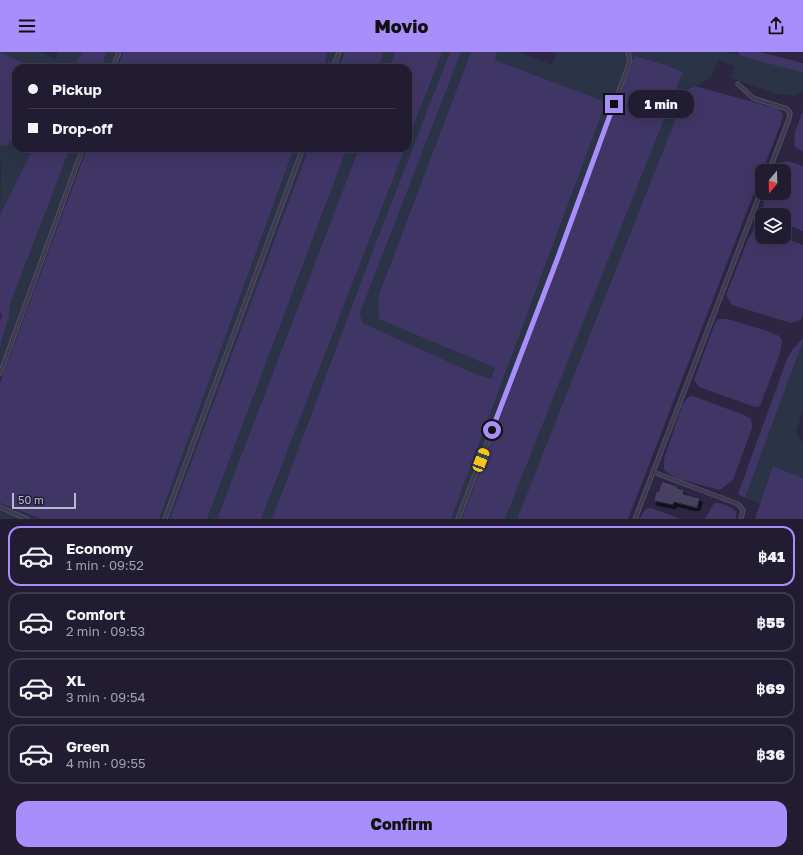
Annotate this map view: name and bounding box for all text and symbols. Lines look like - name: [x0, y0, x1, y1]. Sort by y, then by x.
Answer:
- icon: menu: [16, 15, 38, 37]
- text: Movio: [375, 15, 428, 37]
- icon: share: [765, 15, 787, 37]
- text: Pickup: [52, 80, 102, 98]
- callout: 1 min: [628, 90, 694, 118]
- route end: [605, 95, 623, 113]
- text: 1 min: [644, 96, 678, 112]
- text: Drop-off: [52, 119, 112, 137]
- north arrow: [755, 164, 791, 200]
- map controls: [755, 164, 791, 244]
- button: layers: [755, 208, 791, 244]
- route start: [483, 421, 501, 439]
- car: [471, 447, 491, 473]
- scale bar: [12, 491, 76, 510]
- text: 50 m: [18, 493, 44, 506]
- icon: car: [18, 538, 54, 574]
- text: Economy: [66, 539, 133, 557]
- text: ฿41: [758, 547, 785, 565]
- text: 1 min · 09:52: [66, 557, 144, 573]
- icon: car: [18, 604, 54, 640]
- text: Comfort: [66, 605, 125, 623]
- text: ฿55: [757, 613, 785, 631]
- text: 2 min · 09:53: [66, 623, 145, 639]
- icon: car: [18, 670, 54, 706]
- text: XL: [66, 671, 85, 689]
- text: ฿69: [756, 679, 785, 697]
- text: 3 min · 09:54: [66, 689, 146, 705]
- icon: car: [18, 736, 54, 772]
- text: Green: [66, 737, 109, 755]
- text: ฿36: [756, 745, 785, 763]
- text: 4 min · 09:55: [66, 755, 145, 771]
- button: Confirm: [16, 801, 787, 847]

